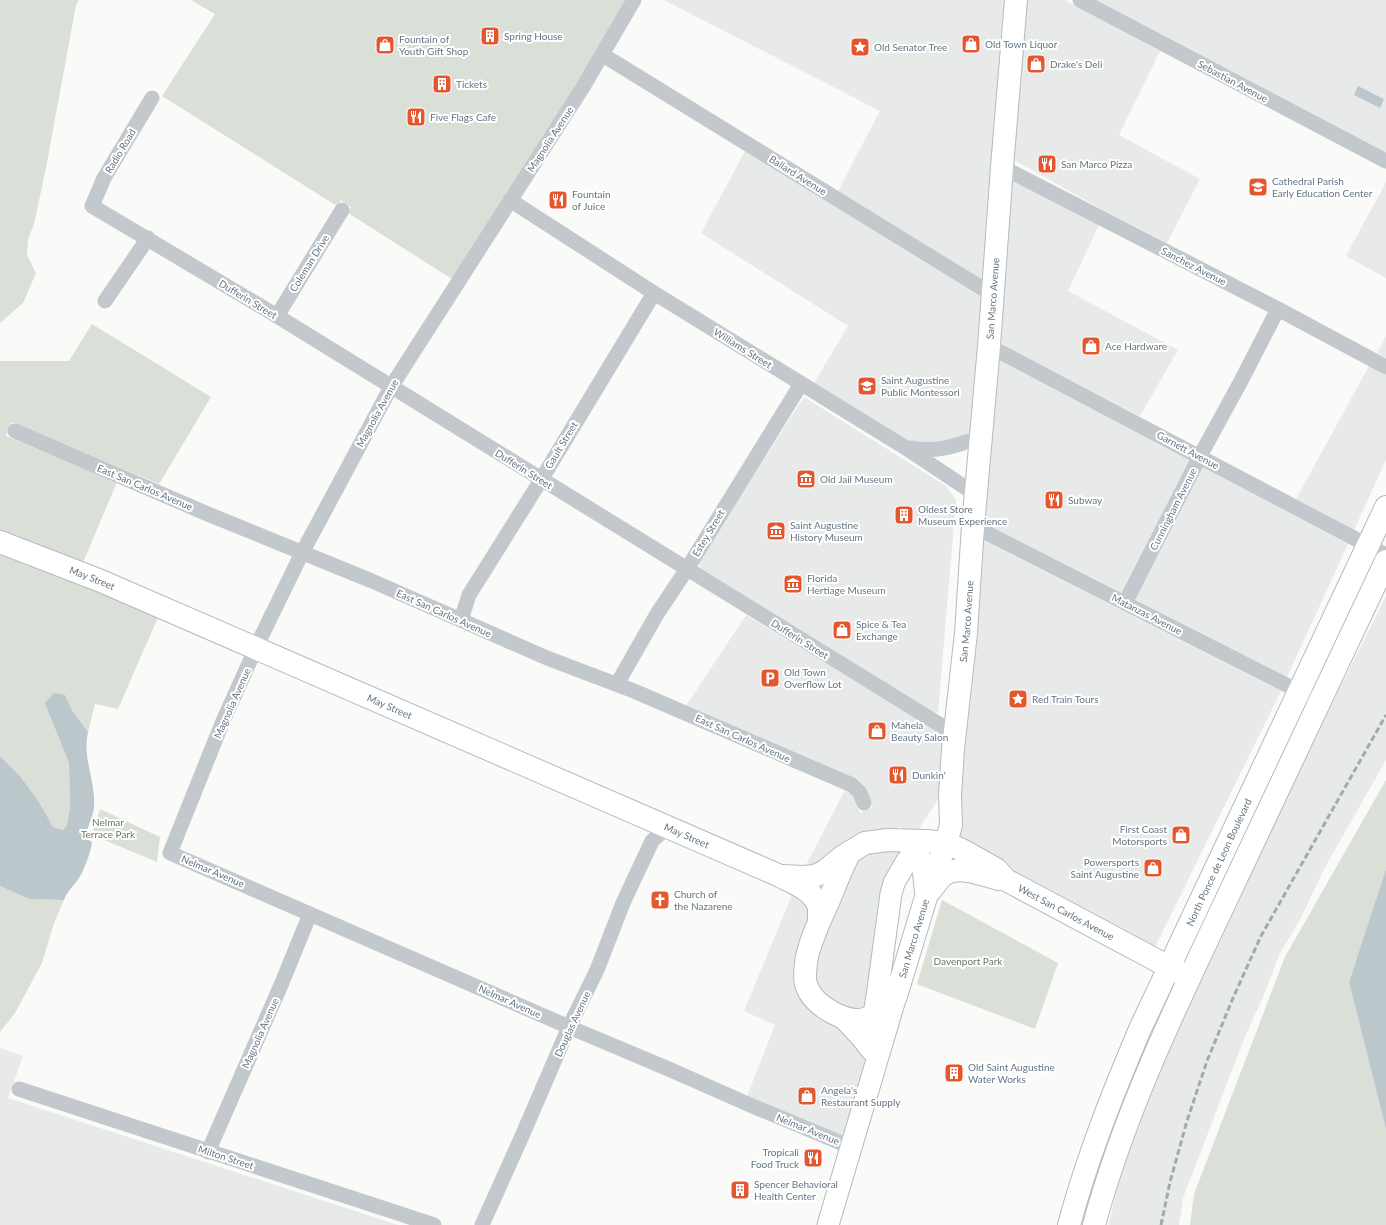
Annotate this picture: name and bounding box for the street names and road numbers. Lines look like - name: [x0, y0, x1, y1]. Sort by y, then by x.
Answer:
- street label: Sebastian Avenue: [1196, 57, 1270, 105]
- street label: Magnolia Avenue: [524, 104, 576, 174]
- street label: Radio Road: [102, 127, 138, 175]
- street label: Ballard Avenue: [767, 153, 829, 197]
- street label: Coleman Drive: [287, 232, 331, 294]
- street label: Sanchez Avenue: [1159, 244, 1229, 288]
- street label: San Marco Avenue: [984, 257, 1001, 340]
- street label: Dufferin Street: [217, 277, 279, 321]
- street label: Williams Street: [712, 325, 775, 371]
- street label: Magnolia Avenue: [353, 377, 401, 449]
- street label: Gault Street: [542, 419, 580, 471]
- street label: Garnett Avenue: [1155, 429, 1221, 471]
- street label: Dufferin Street: [493, 447, 555, 492]
- street label: East San Carlos Avenue: [95, 461, 195, 513]
- street label: Cunningham Avenue: [1147, 466, 1199, 552]
- street label: Estey Street: [689, 507, 727, 559]
- street label: May Street: [68, 563, 117, 593]
- street label: San Marco Avenue: [957, 580, 975, 663]
- street label: East San Carlos Avenue: [395, 587, 493, 639]
- street label: Matanzas Avenue: [1110, 591, 1184, 637]
- street label: Dufferin Street: [769, 617, 831, 662]
- street label: Magnolia Avenue: [211, 666, 253, 740]
- street label: May Street: [365, 691, 414, 722]
- street label: East San Carlos Avenue: [694, 712, 792, 764]
- street label: North Ponce de Leon Boulevard: [1183, 796, 1254, 928]
- street label: May Street: [663, 820, 712, 851]
- street label: Nelmar Avenue: [180, 852, 246, 890]
- street label: West San Carlos Avenue: [1016, 882, 1116, 943]
- street label: San Marco Avenue: [896, 898, 931, 979]
- street label: Nelmar Avenue: [477, 982, 543, 1020]
- street label: Douglas Avenue: [552, 989, 592, 1059]
- street label: Magnolia Avenue: [239, 996, 281, 1070]
- street label: Nelmar Avenue: [775, 1111, 841, 1147]
- street label: Milton Street: [197, 1142, 256, 1172]

